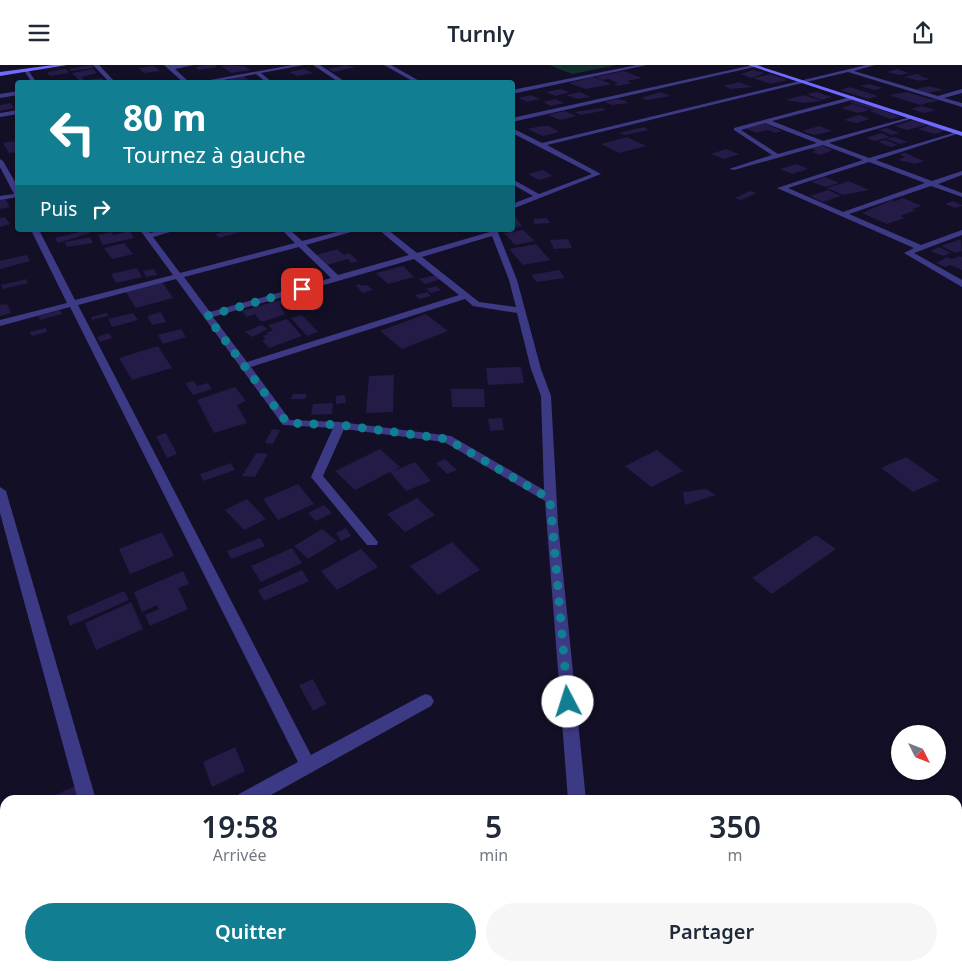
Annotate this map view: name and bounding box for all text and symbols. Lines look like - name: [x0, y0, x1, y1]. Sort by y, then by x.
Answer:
- text: Turnly: [447, 18, 515, 48]
- icon: menu: [25, 19, 53, 47]
- icon: share: [909, 19, 937, 47]
- text: 80 m: [123, 94, 206, 141]
- icon: left: [40, 100, 105, 165]
- text: Tournez à gauche: [123, 139, 306, 169]
- icon: right: [87, 195, 115, 223]
- text: Puis: [40, 196, 77, 222]
- pin: [281, 268, 323, 310]
- icon: arrive: [288, 275, 316, 303]
- position arrow: [541, 675, 593, 727]
- north arrow: [891, 725, 946, 780]
- map controls: [891, 725, 946, 780]
- text: 19:58: [201, 806, 278, 847]
- text: 5: [485, 806, 502, 847]
- text: 350: [709, 806, 761, 847]
- text: Arrivée: [213, 844, 266, 866]
- text: min: [479, 844, 508, 866]
- text: m: [728, 844, 743, 866]
- button: Quitter: [25, 903, 476, 961]
- button: Partager: [486, 903, 937, 961]

